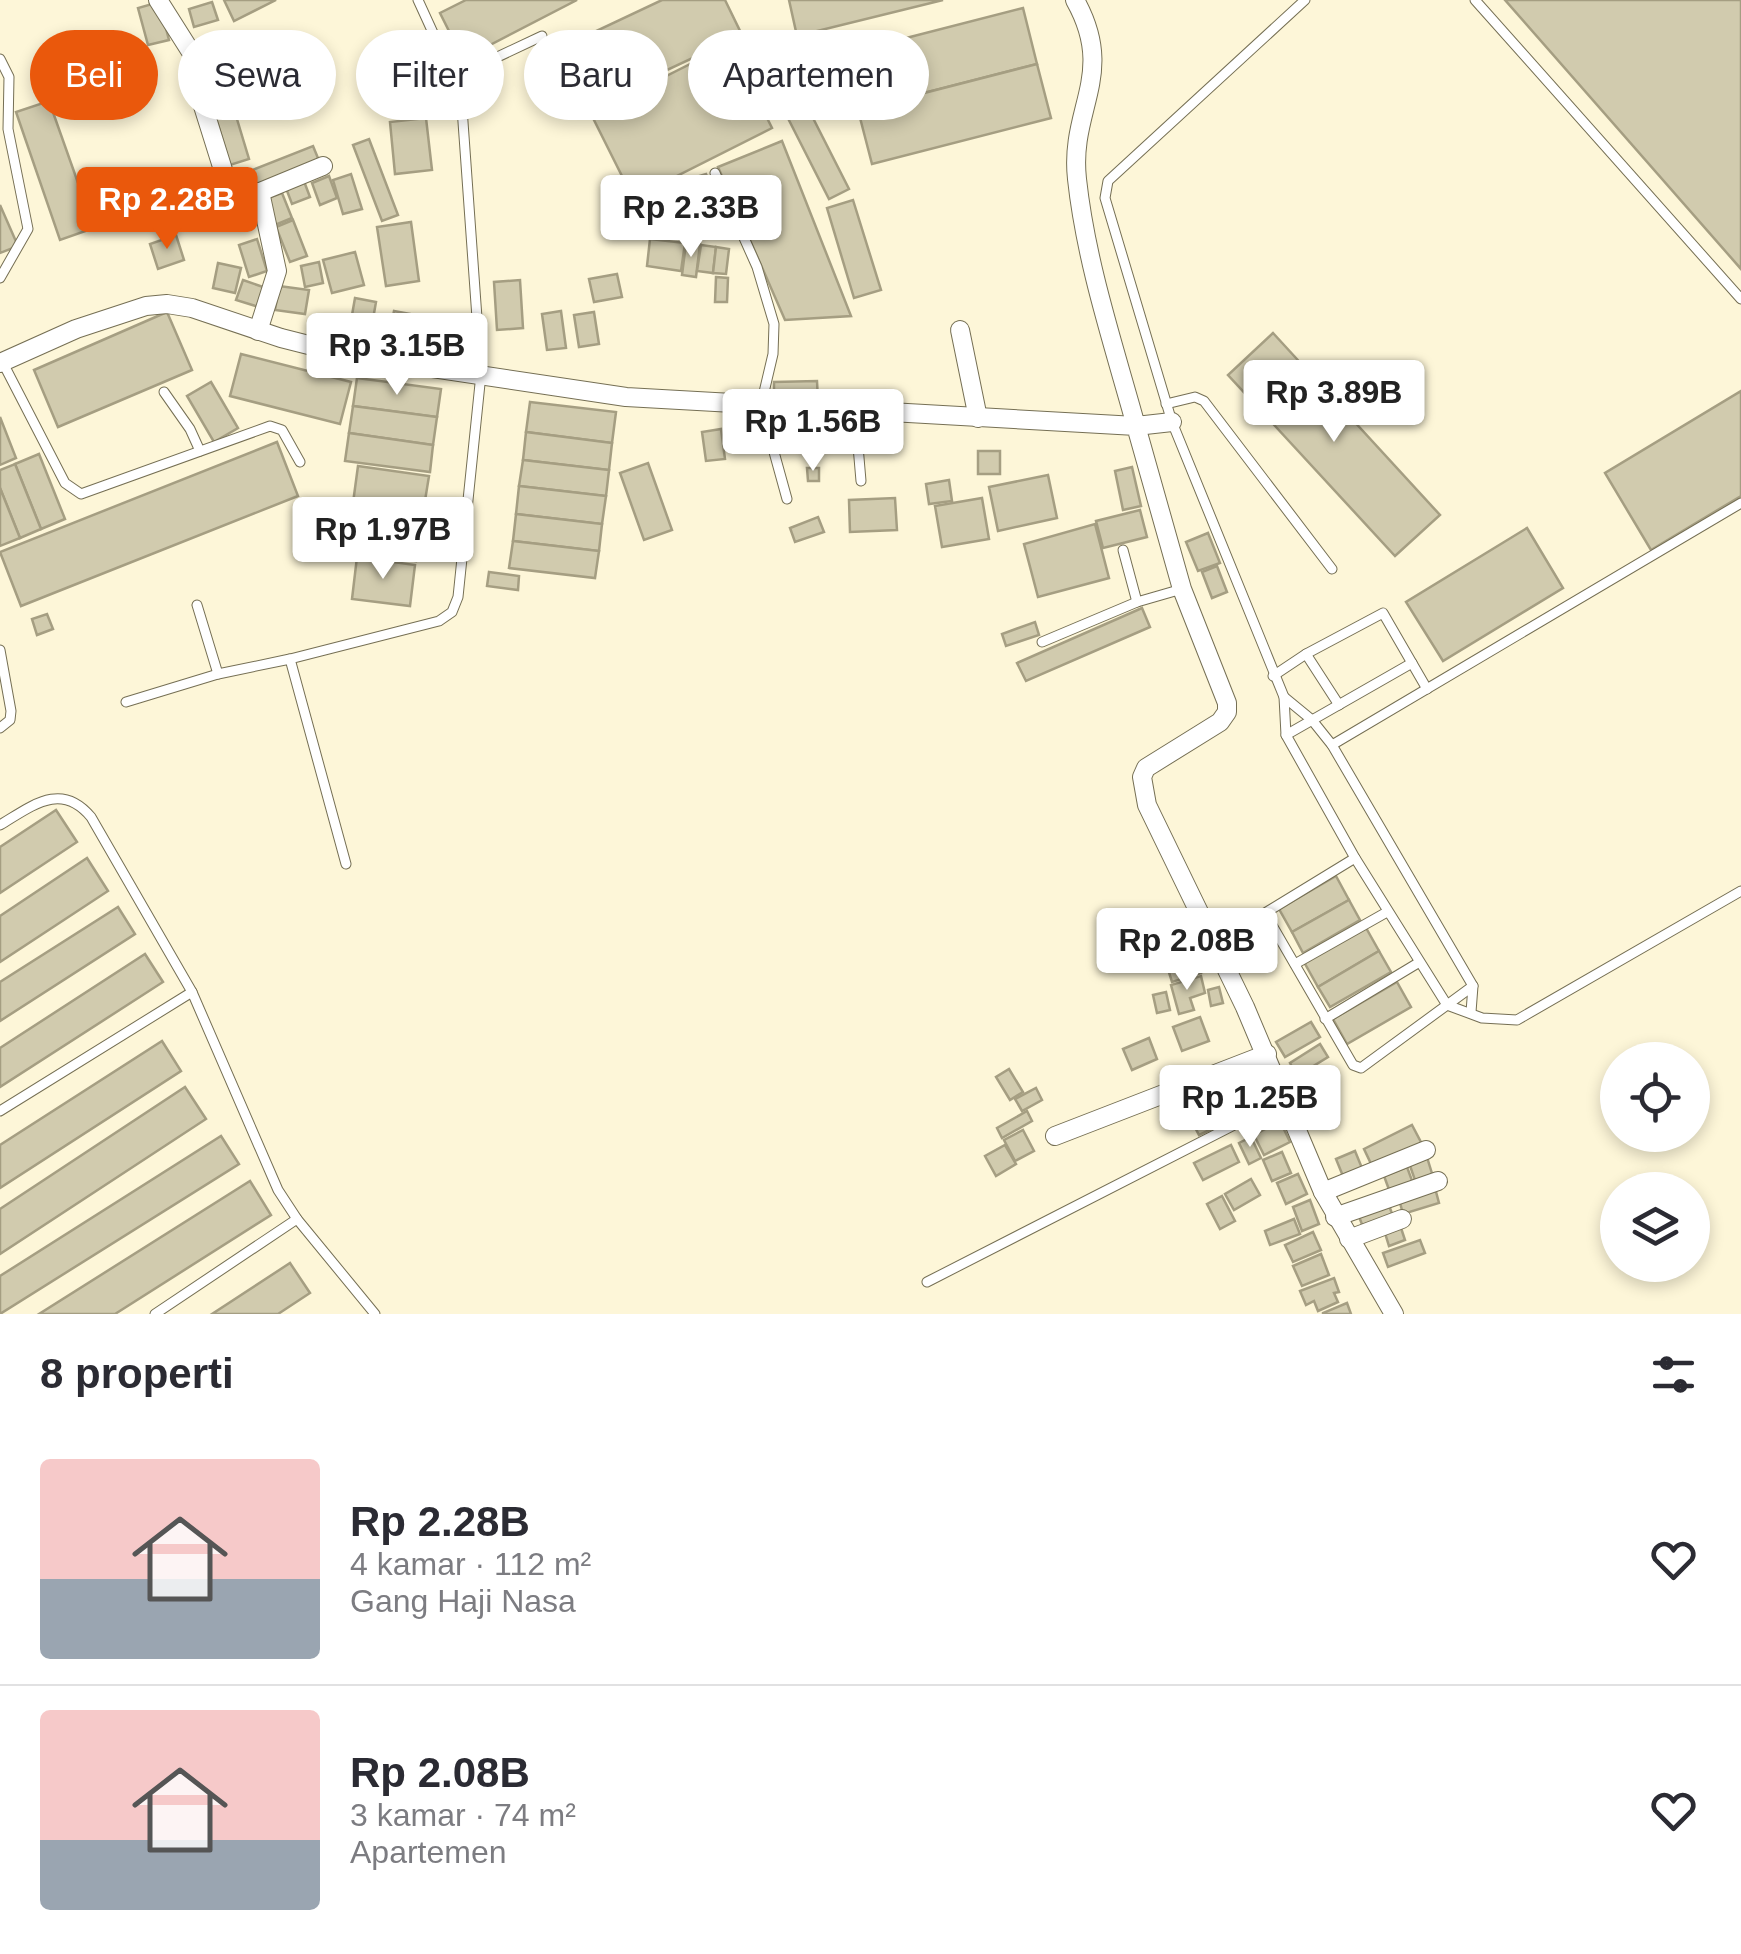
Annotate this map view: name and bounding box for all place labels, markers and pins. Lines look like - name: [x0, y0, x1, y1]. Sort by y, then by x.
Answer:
- pin: Rp 2.28B: [64, 167, 270, 252]
- pin: Rp 2.33B: [588, 175, 794, 260]
- pin: Rp 3.15B: [294, 313, 500, 398]
- pin: Rp 3.89B: [1231, 360, 1437, 445]
- pin: Rp 1.56B: [710, 389, 916, 474]
- pin: Rp 1.97B: [280, 497, 486, 582]
- pin: Rp 2.08B: [1084, 908, 1290, 993]
- pin: Rp 1.25B: [1147, 1065, 1353, 1150]

